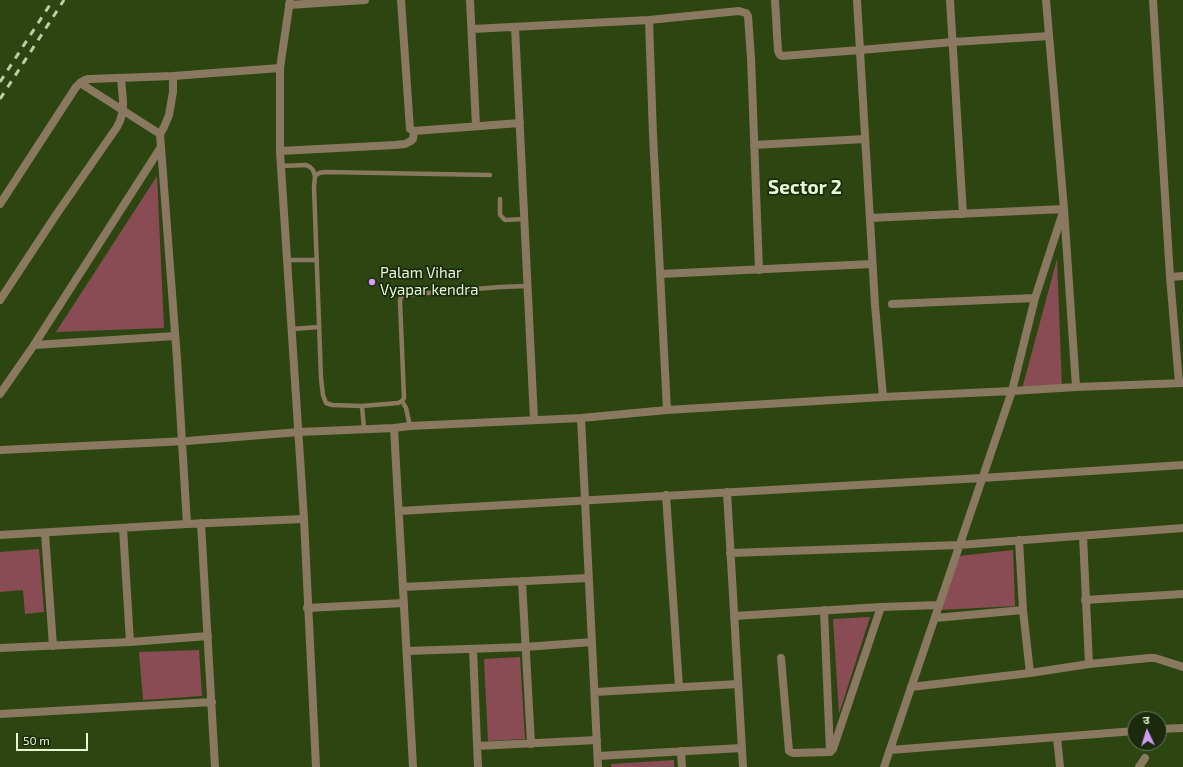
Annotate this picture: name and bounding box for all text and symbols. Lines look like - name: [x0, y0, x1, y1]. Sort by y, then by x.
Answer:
- district label: Sector 2: [768, 177, 842, 199]
- place label: Palam Vihar Vyapar kendra: [380, 264, 479, 299]
- marker: Palam Vihar Vyapar kendra: [367, 277, 377, 287]
- north arrow: [1127, 711, 1167, 751]
- text: उ: [1143, 713, 1150, 726]
- scale bar: [18, 725, 90, 751]
- text: 50 m: [23, 733, 50, 747]

